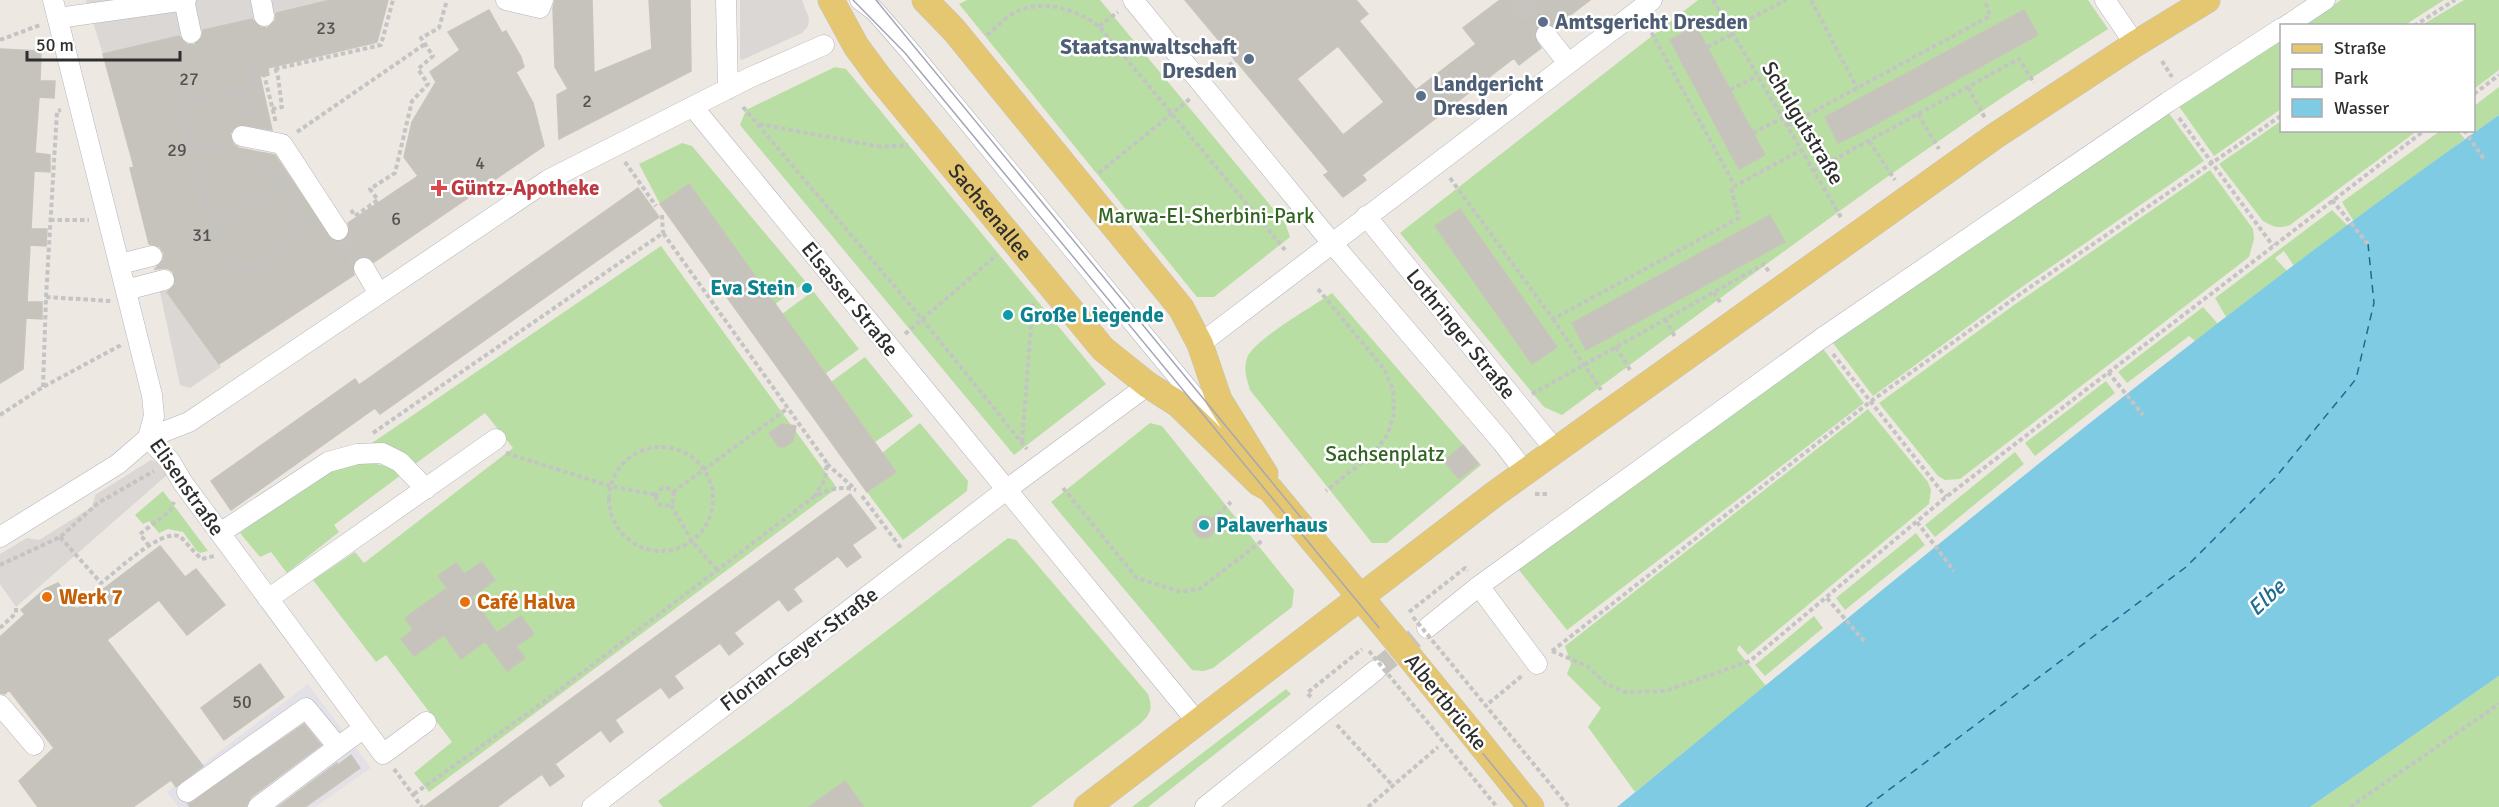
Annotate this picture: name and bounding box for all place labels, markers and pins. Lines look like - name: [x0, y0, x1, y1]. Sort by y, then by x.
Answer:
- place label: Amtsgericht Dresden: [1555, 9, 1748, 35]
- marker: Amtsgericht Dresden: [1536, 15, 1550, 29]
- place label: Staatsanwaltschaft Dresden: [1060, 34, 1238, 84]
- marker: Staatsanwaltschaft Dresden: [1242, 52, 1256, 66]
- place label: Landgericht Dresden: [1433, 71, 1544, 121]
- marker: Landgericht Dresden: [1414, 89, 1428, 103]
- place label: Güntz-Apotheke: [451, 175, 599, 201]
- marker: Güntz-Apotheke: [432, 181, 446, 195]
- place label: Eva Stein: [710, 275, 795, 301]
- marker: Eva Stein: [800, 281, 814, 295]
- place label: Große Liegende: [1020, 302, 1164, 328]
- marker: Große Liegende: [1001, 308, 1015, 322]
- place label: Palaverhaus: [1216, 512, 1327, 538]
- marker: Palaverhaus: [1197, 518, 1211, 532]
- place label: Werk 7: [59, 584, 123, 610]
- place label: Café Halva: [477, 589, 576, 615]
- marker: Werk 7: [40, 590, 54, 604]
- marker: Café Halva: [458, 595, 472, 609]

